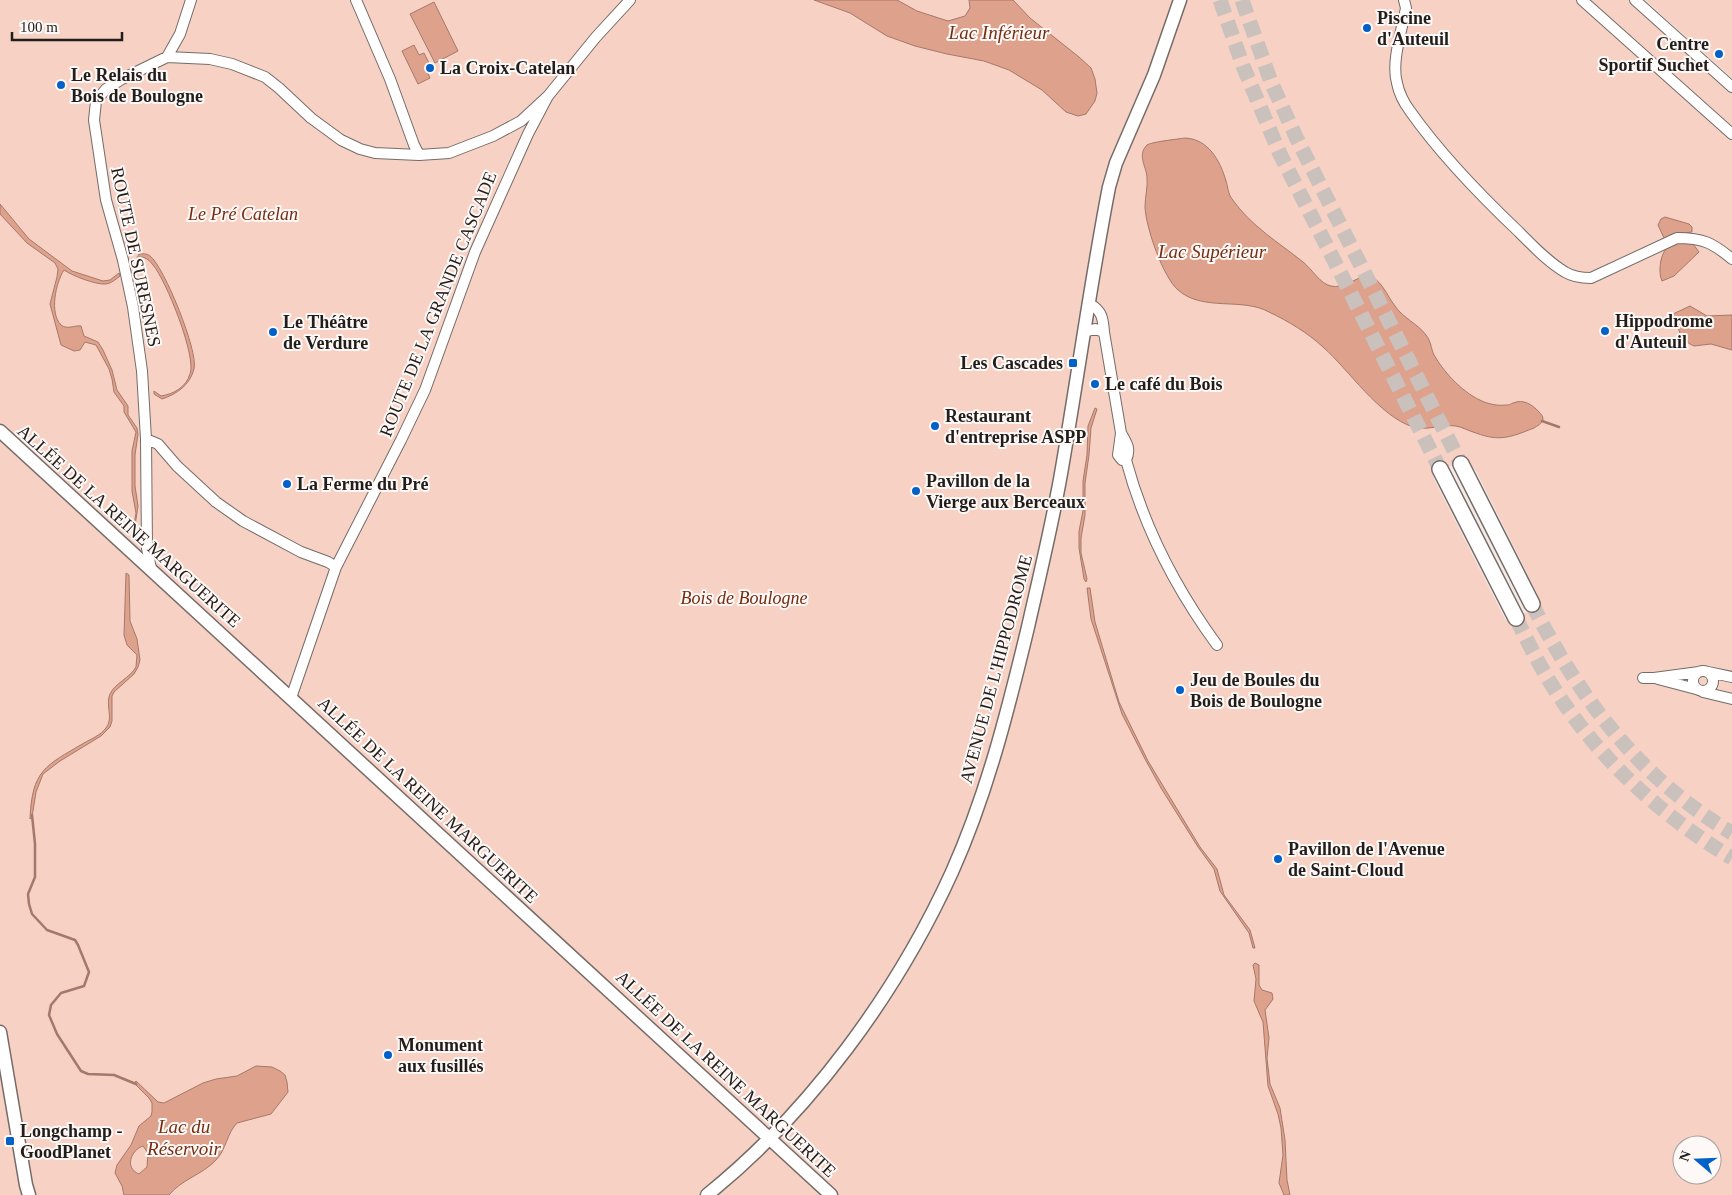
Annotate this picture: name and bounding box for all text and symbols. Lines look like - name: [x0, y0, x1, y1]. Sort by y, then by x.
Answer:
- place label: Piscine d'Auteuil: [1377, 8, 1449, 49]
- scale bar: [12, 10, 122, 42]
- text: 100 m: [20, 19, 58, 35]
- water label: Lac Inférieur: [948, 22, 1050, 43]
- marker: Piscine d'Auteuil: [1361, 22, 1373, 34]
- place label: Centre Sportif Suchet: [1598, 34, 1709, 75]
- marker: Centre Sportif Suchet: [1713, 48, 1725, 60]
- place label: La Croix-Catelan: [440, 58, 575, 78]
- marker: La Croix-Catelan: [424, 62, 436, 74]
- place label: Le Relais du Bois de Boulogne: [71, 65, 203, 106]
- marker: Le Relais du Bois de Boulogne: [55, 79, 67, 91]
- street label: ROUTE DE SURESNES: [107, 165, 165, 349]
- street label: ROUTE DE LA GRANDE CASCADE: [376, 169, 500, 439]
- park label: Le Pré Catelan: [187, 204, 298, 224]
- water label: Lac Supérieur: [1157, 241, 1267, 262]
- place label: Hippodrome d'Auteuil: [1615, 311, 1713, 352]
- place label: Le Théâtre de Verdure: [283, 312, 368, 353]
- marker: Hippodrome d'Auteuil: [1599, 325, 1611, 337]
- marker: Le Théâtre de Verdure: [267, 326, 279, 338]
- place label: Les Cascades: [961, 353, 1063, 373]
- marker: Les Cascades: [1067, 357, 1079, 369]
- place label: Le café du Bois: [1105, 374, 1223, 394]
- marker: Le café du Bois: [1089, 378, 1101, 390]
- place label: Restaurant d'entreprise ASPP: [945, 406, 1086, 447]
- street label: ALLÉE DE LA REINE MARGUERITE: [13, 420, 245, 631]
- marker: Restaurant d'entreprise ASPP: [929, 420, 941, 432]
- place label: Pavillon de la Vierge aux Berceaux: [926, 471, 1085, 512]
- place label: La Ferme du Pré: [297, 474, 428, 494]
- marker: La Ferme du Pré: [281, 478, 293, 490]
- marker: Pavillon de la Vierge aux Berceaux: [910, 485, 922, 497]
- street label: AVENUE DE L'HIPPODROME: [956, 552, 1036, 786]
- park label: Bois de Boulogne: [681, 588, 807, 608]
- place label: Jeu de Boules du Bois de Boulogne: [1190, 670, 1322, 711]
- marker: Jeu de Boules du Bois de Boulogne: [1174, 684, 1186, 696]
- street label: ALLÉE DE LA REINE MARGUERITE: [314, 692, 543, 907]
- place label: Pavillon de l'Avenue de Saint-Cloud: [1288, 839, 1445, 880]
- marker: Pavillon de l'Avenue de Saint-Cloud: [1272, 853, 1284, 865]
- street label: ALLÉE DE LA REINE MARGUERITE: [612, 966, 841, 1181]
- place label: Monument aux fusillés: [398, 1035, 484, 1076]
- marker: Monument aux fusillés: [382, 1049, 394, 1061]
- water label: Lac du Réservoir: [146, 1116, 222, 1159]
- place label: Longchamp - GoodPlanet: [20, 1121, 123, 1162]
- marker: Longchamp - GoodPlanet: [4, 1135, 16, 1147]
- north arrow: [1672, 1135, 1722, 1185]
- text: N: [1676, 1149, 1694, 1163]

